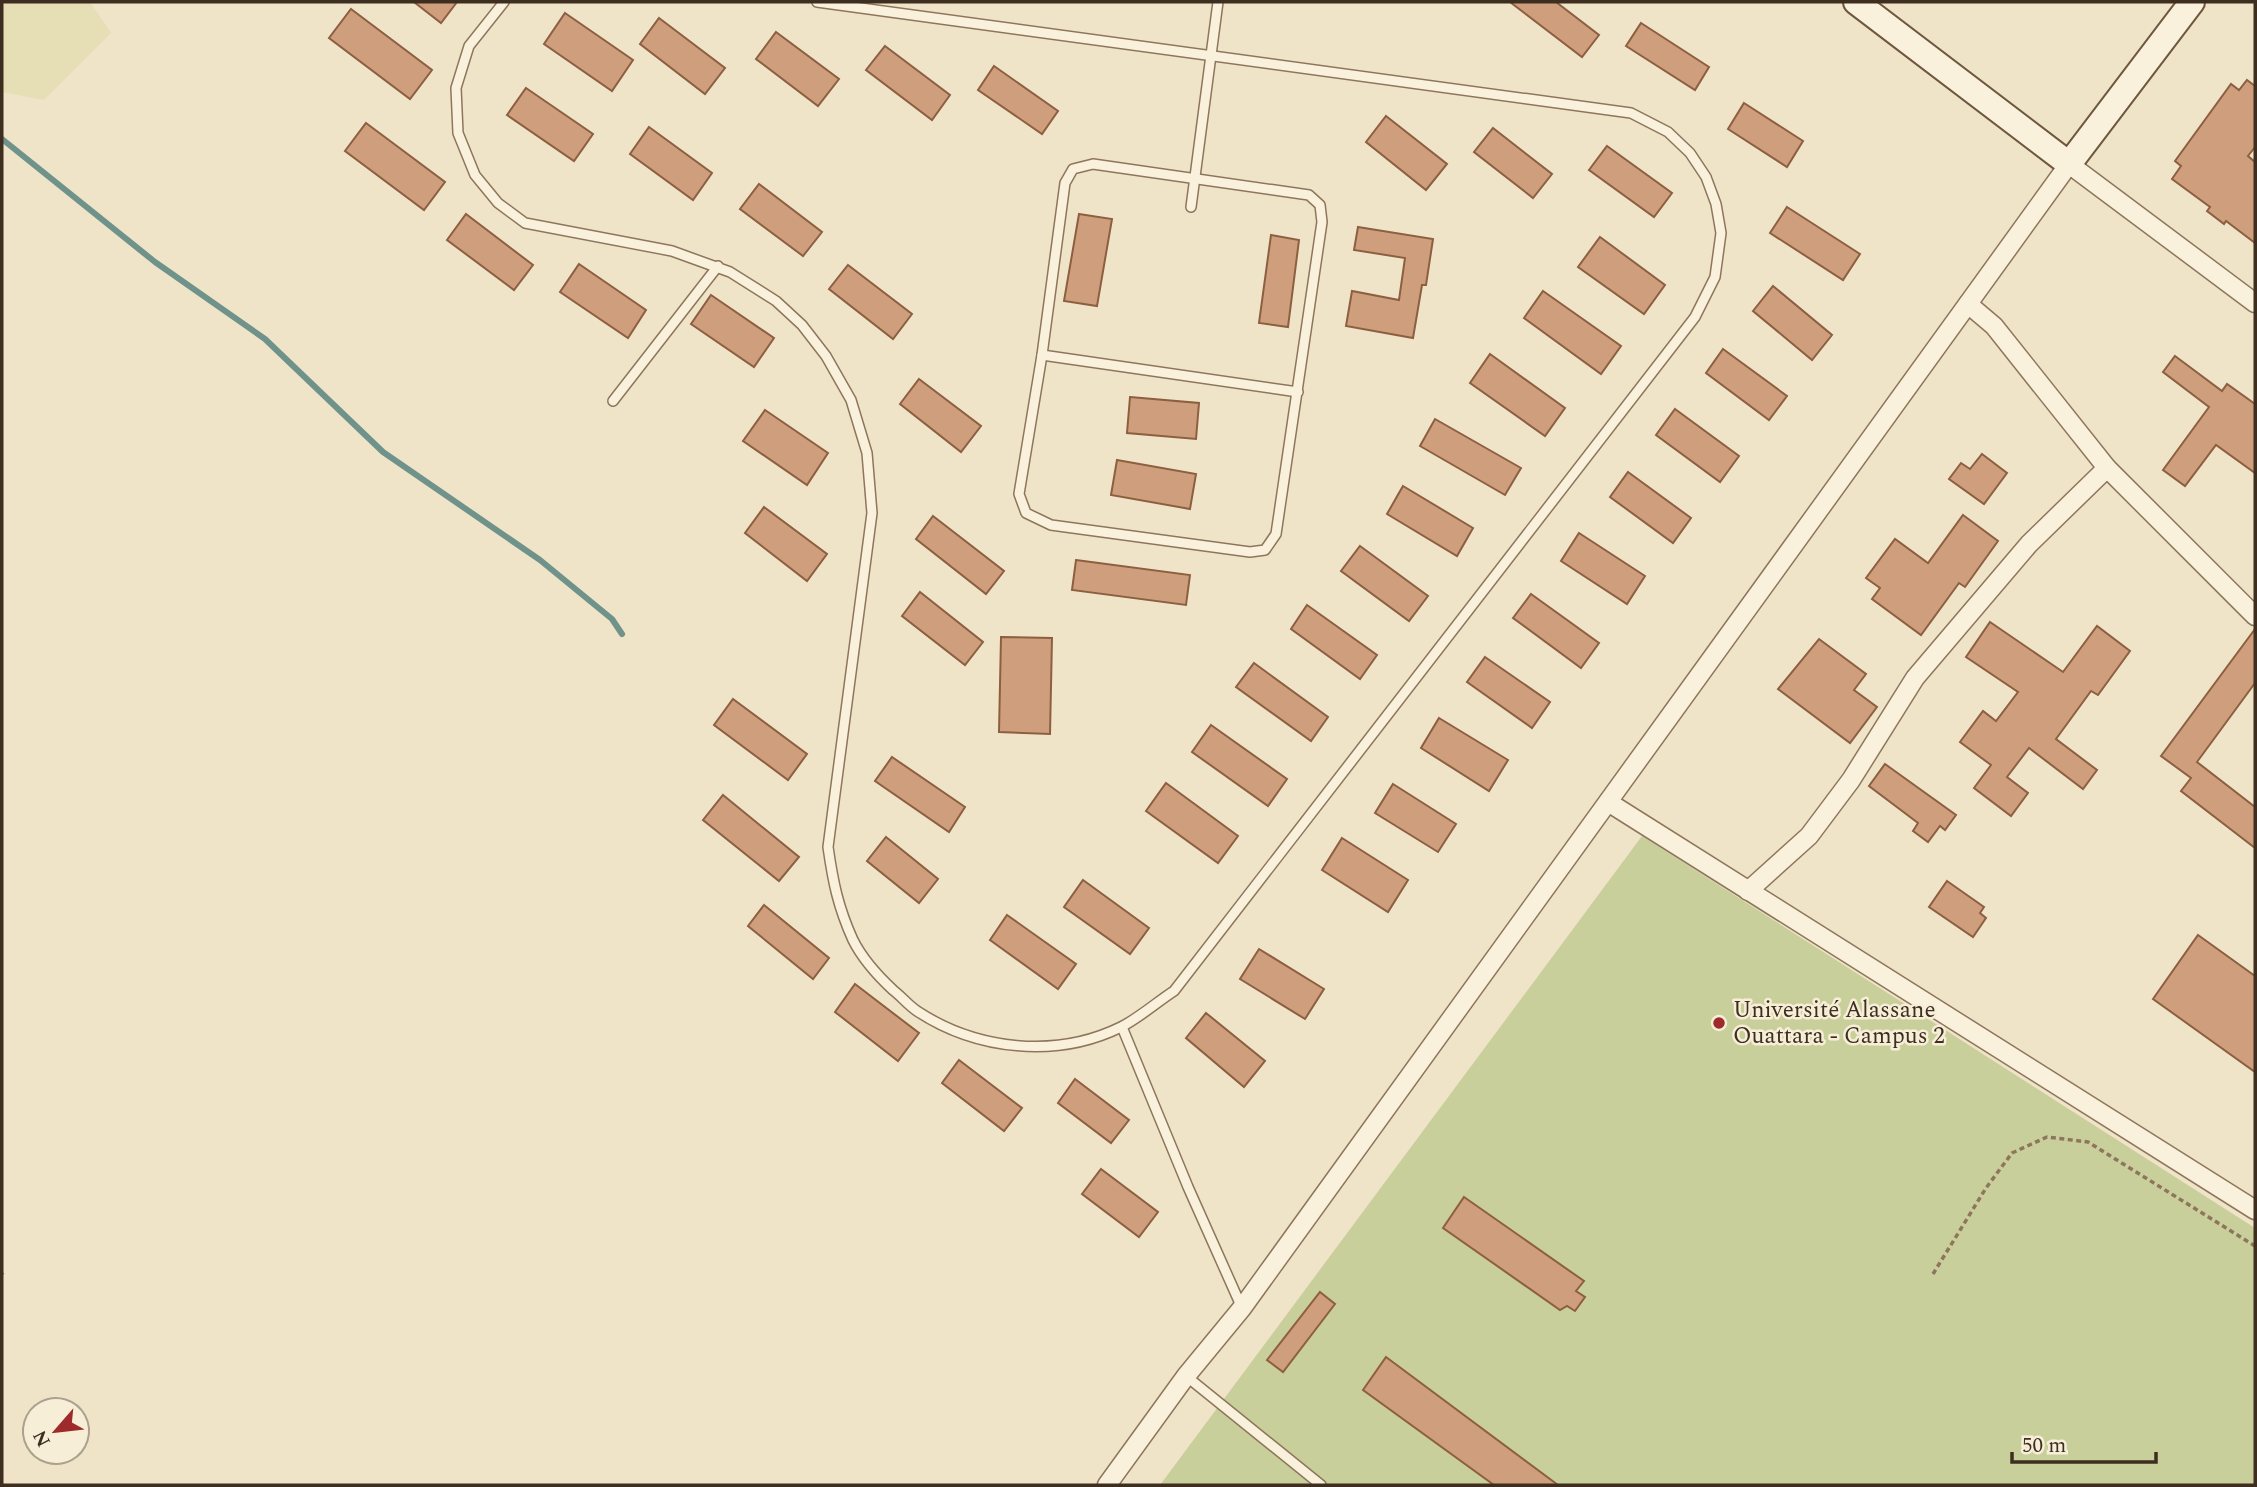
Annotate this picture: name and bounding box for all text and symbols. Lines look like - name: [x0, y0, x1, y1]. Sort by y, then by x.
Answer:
- place label: Université Alassane Ouattara - Campus 2: [1733, 993, 1945, 1054]
- marker: Université Alassane Ouattara - Campus 2: [1711, 1015, 1727, 1031]
- north arrow: [21, 1396, 91, 1466]
- scale bar: [2012, 1420, 2156, 1464]
- text: N: [26, 1425, 59, 1452]
- text: 50 m: [2022, 1430, 2066, 1462]

